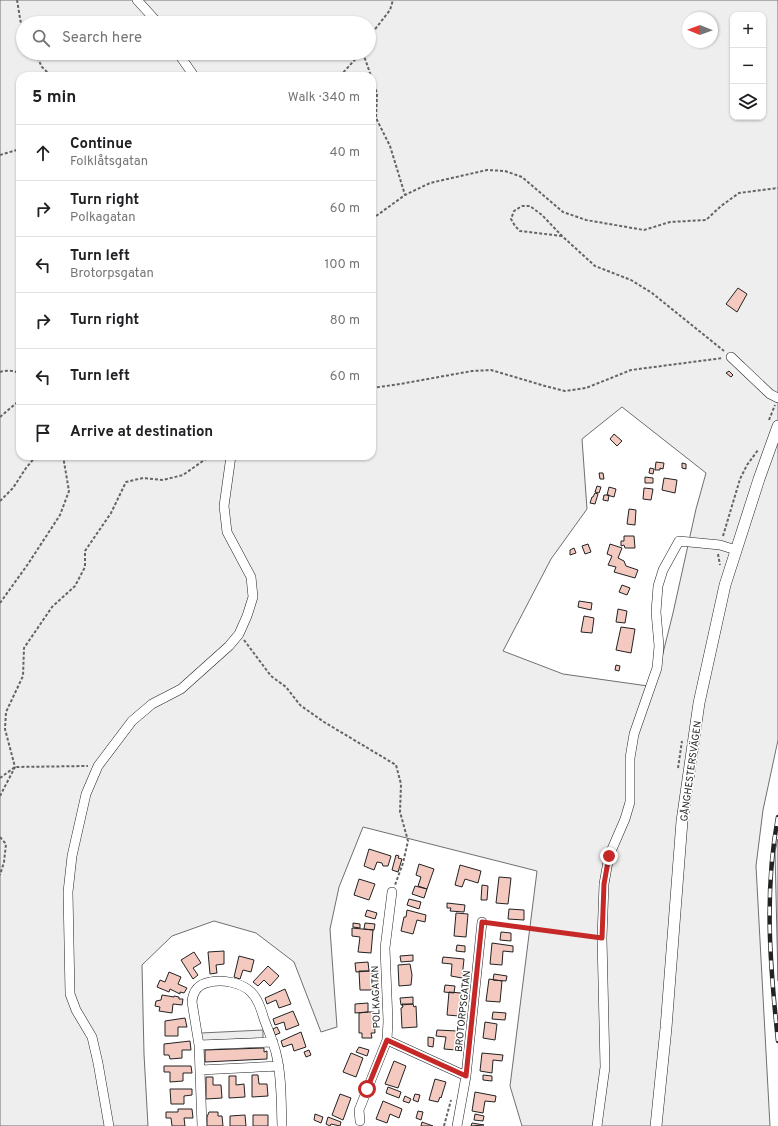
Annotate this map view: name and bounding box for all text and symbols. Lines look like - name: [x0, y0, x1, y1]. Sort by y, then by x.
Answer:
- north arrow: [682, 12, 718, 48]
- map controls: [730, 12, 766, 120]
- button: +: [730, 12, 766, 48]
- search box: [16, 16, 376, 60]
- icon: search: [30, 27, 52, 49]
- text: Search here: [62, 29, 142, 48]
- button: −: [730, 48, 766, 84]
- button: layers: [730, 84, 766, 120]
- text: 5 min: [32, 87, 76, 109]
- text: Walk · 340 m: [288, 90, 360, 106]
- text: Continue: [70, 135, 132, 154]
- icon: ahead: [32, 142, 54, 164]
- text: 40 m: [330, 145, 360, 161]
- text: Folklåtsgatan: [70, 154, 148, 170]
- text: Turn right: [70, 191, 139, 210]
- icon: right: [32, 198, 54, 220]
- text: 60 m: [330, 201, 360, 217]
- text: Polkagatan: [70, 210, 136, 226]
- text: Turn left: [70, 247, 130, 266]
- icon: left: [32, 254, 54, 276]
- text: 100 m: [324, 257, 360, 273]
- text: Brotorpsgatan: [70, 266, 154, 282]
- icon: right: [32, 310, 54, 332]
- text: Turn right: [70, 311, 139, 330]
- text: 80 m: [330, 313, 360, 329]
- icon: left: [32, 366, 54, 388]
- text: Turn left: [70, 367, 130, 386]
- text: 60 m: [330, 369, 360, 385]
- icon: arrive: [32, 422, 54, 444]
- text: Arrive at destination: [70, 423, 213, 442]
- street label: GÅNGHESTERSVÄGEN: [678, 720, 705, 822]
- route end: [600, 847, 618, 865]
- street label: POLKAGATAN: [369, 965, 384, 1029]
- street label: BROTORPSGATAN: [453, 970, 474, 1053]
- route start: [358, 1080, 376, 1098]

